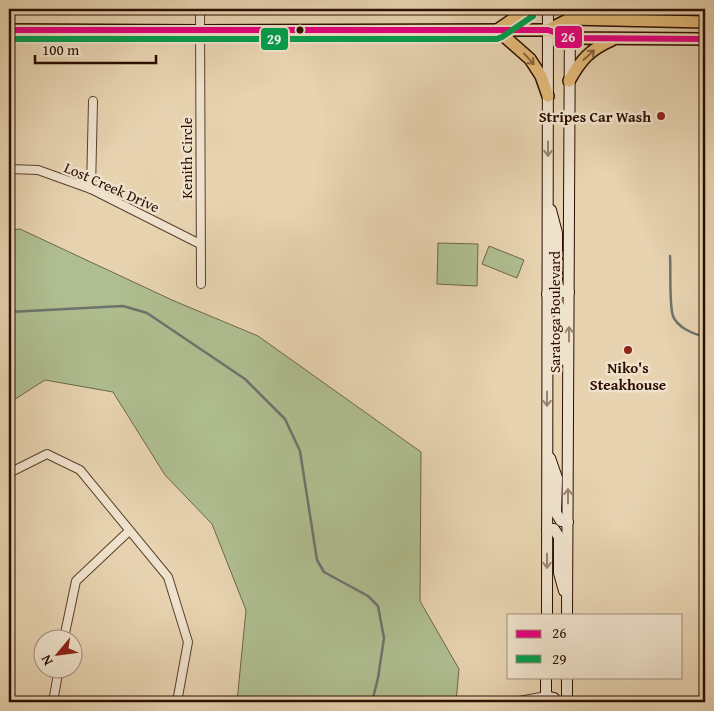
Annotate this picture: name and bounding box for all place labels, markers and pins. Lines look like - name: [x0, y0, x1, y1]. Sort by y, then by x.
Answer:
- unlabelled marker: [295, 25, 305, 35]
- place label: Stripes Car Wash: [539, 106, 651, 127]
- marker: Stripes Car Wash: [655, 110, 667, 122]
- marker: Niko's Steakhouse: [622, 344, 634, 356]
- place label: Niko's Steakhouse: [590, 357, 666, 395]

